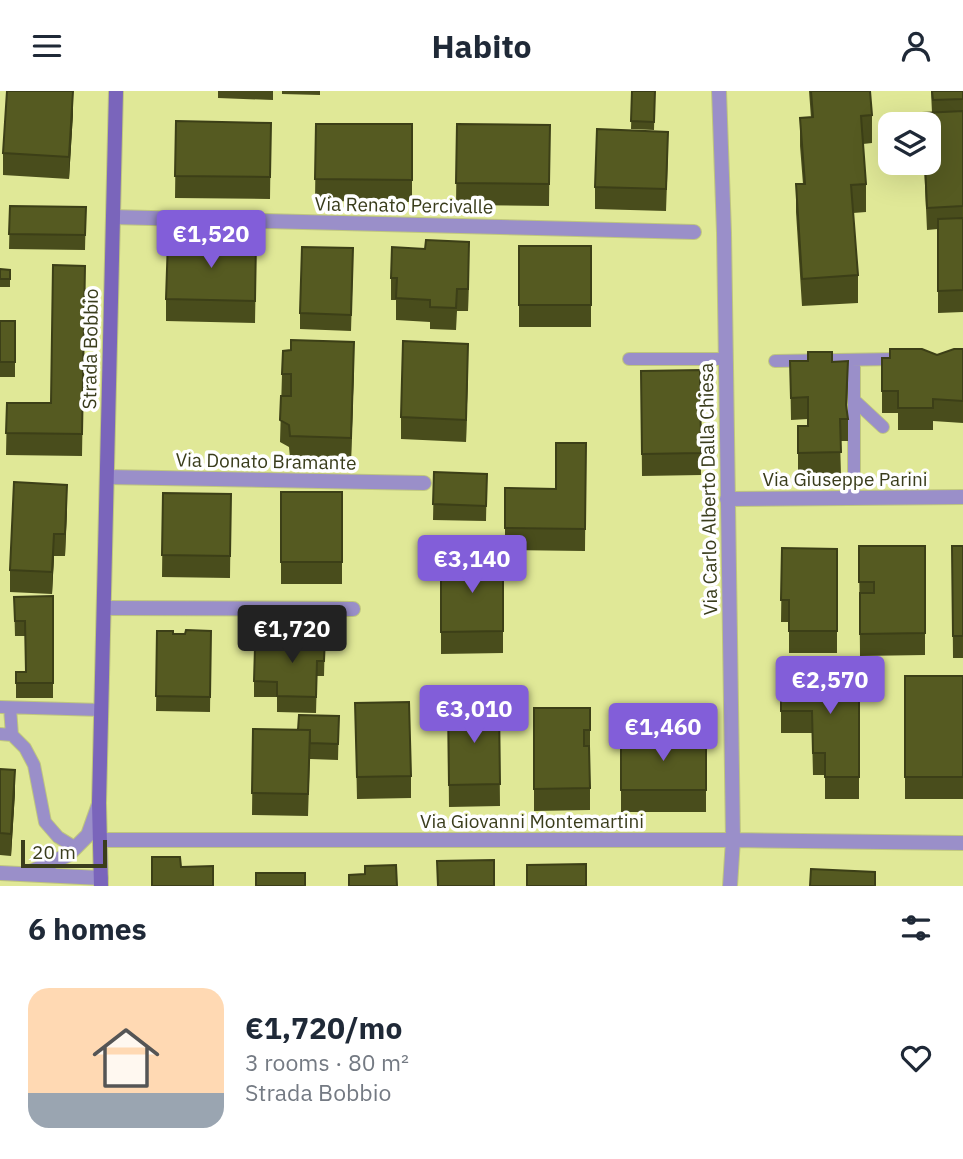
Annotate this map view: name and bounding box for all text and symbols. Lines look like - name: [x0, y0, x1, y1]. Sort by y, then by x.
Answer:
- text: Habito: [431, 25, 532, 67]
- icon: menu: [28, 27, 66, 65]
- icon: person: [897, 27, 935, 65]
- map controls: [878, 112, 941, 175]
- button: layers: [878, 112, 941, 175]
- street label: Via Renato Percivalle: [314, 191, 494, 219]
- pin: €1,520: [154, 211, 268, 270]
- text: €1,520: [173, 218, 249, 248]
- street label: Strada Bobbio: [77, 288, 103, 410]
- street label: Via Carlo Alberto Dalla Chiesa: [694, 362, 722, 616]
- street label: Via Donato Bramante: [175, 447, 357, 475]
- street label: Via Giuseppe Parini: [762, 467, 928, 491]
- pin: €3,140: [415, 535, 529, 595]
- text: €3,140: [434, 543, 510, 573]
- pin: €1,720: [235, 605, 349, 665]
- text: €1,720: [254, 613, 330, 643]
- pin: €2,570: [773, 657, 887, 716]
- text: €2,570: [792, 664, 868, 694]
- pin: €3,010: [417, 685, 531, 745]
- text: €3,010: [436, 693, 512, 723]
- pin: €1,460: [606, 703, 720, 763]
- text: €1,460: [625, 711, 701, 741]
- street label: Via Giovanni Montemartini: [420, 809, 644, 833]
- scale bar: [21, 837, 107, 869]
- text: 20 m: [32, 840, 76, 864]
- text: 6 homes: [28, 909, 147, 948]
- icon: filters: [897, 909, 935, 947]
- text: €1,720/mo: [245, 1008, 402, 1047]
- icon: home: [84, 1016, 168, 1100]
- icon: heart: [897, 1039, 935, 1077]
- text: 3 rooms · 80 m²: [245, 1047, 409, 1077]
- text: Strada Bobbio: [245, 1077, 391, 1107]

